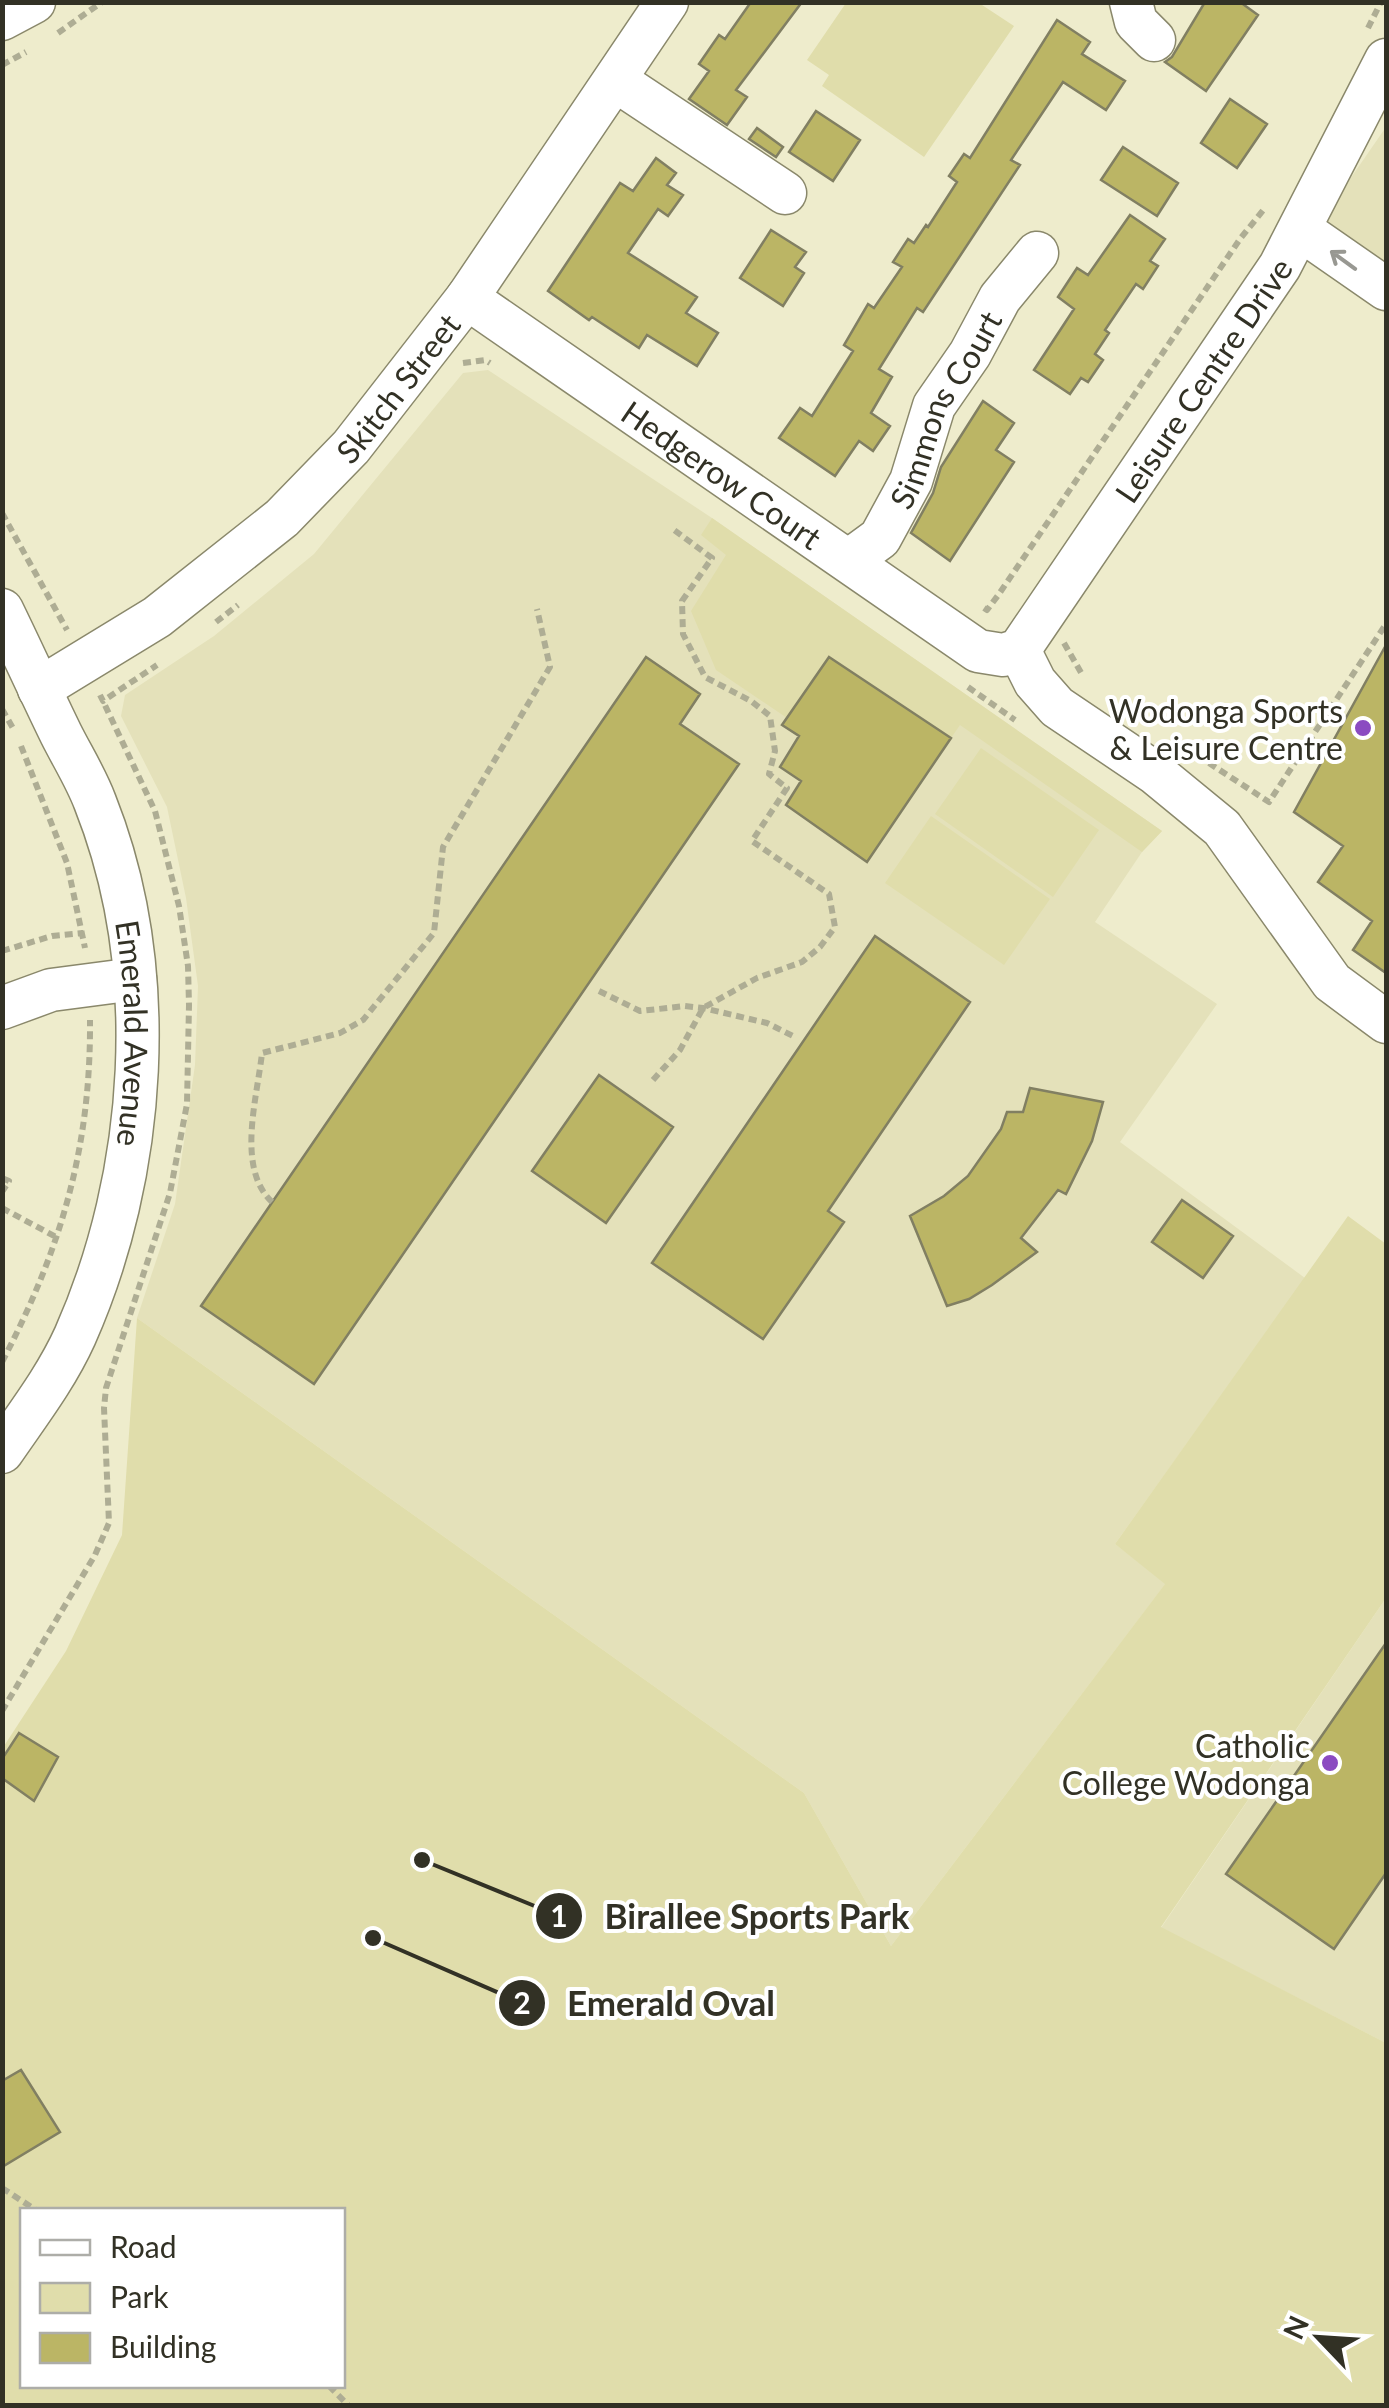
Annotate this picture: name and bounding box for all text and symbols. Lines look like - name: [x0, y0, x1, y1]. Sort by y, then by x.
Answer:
- street label: Leisure Centre Drive: [1106, 250, 1300, 509]
- one-way arrow: [1330, 250, 1357, 271]
- street label: Simmons Court: [880, 304, 1009, 515]
- street label: Skitch Street: [327, 305, 468, 470]
- street label: Hedgerow Court: [615, 392, 830, 557]
- place label: Wodonga Sports & Leisure Centre: [1109, 691, 1343, 767]
- marker: Wodonga Sports & Leisure Centre: [1352, 717, 1374, 739]
- street label: Emerald Avenue: [109, 917, 157, 1149]
- place label: Catholic College Wodonga: [1062, 1726, 1310, 1802]
- marker: Catholic College Wodonga: [1319, 1752, 1341, 1774]
- callout: Birallee Sports Park: [534, 1884, 929, 1949]
- text: Birallee Sports Park: [605, 1894, 910, 1936]
- text: 1: [550, 1897, 568, 1933]
- callout: Emerald Oval: [497, 1971, 795, 2036]
- text: Emerald Oval: [567, 1981, 775, 2023]
- text: 2: [513, 1984, 531, 2020]
- legend: [20, 2208, 345, 2388]
- text: Road: [110, 2228, 177, 2264]
- text: Park: [110, 2278, 169, 2314]
- north arrow: [1269, 2288, 1369, 2388]
- text: N: [1275, 2310, 1315, 2344]
- text: Building: [110, 2328, 216, 2364]

